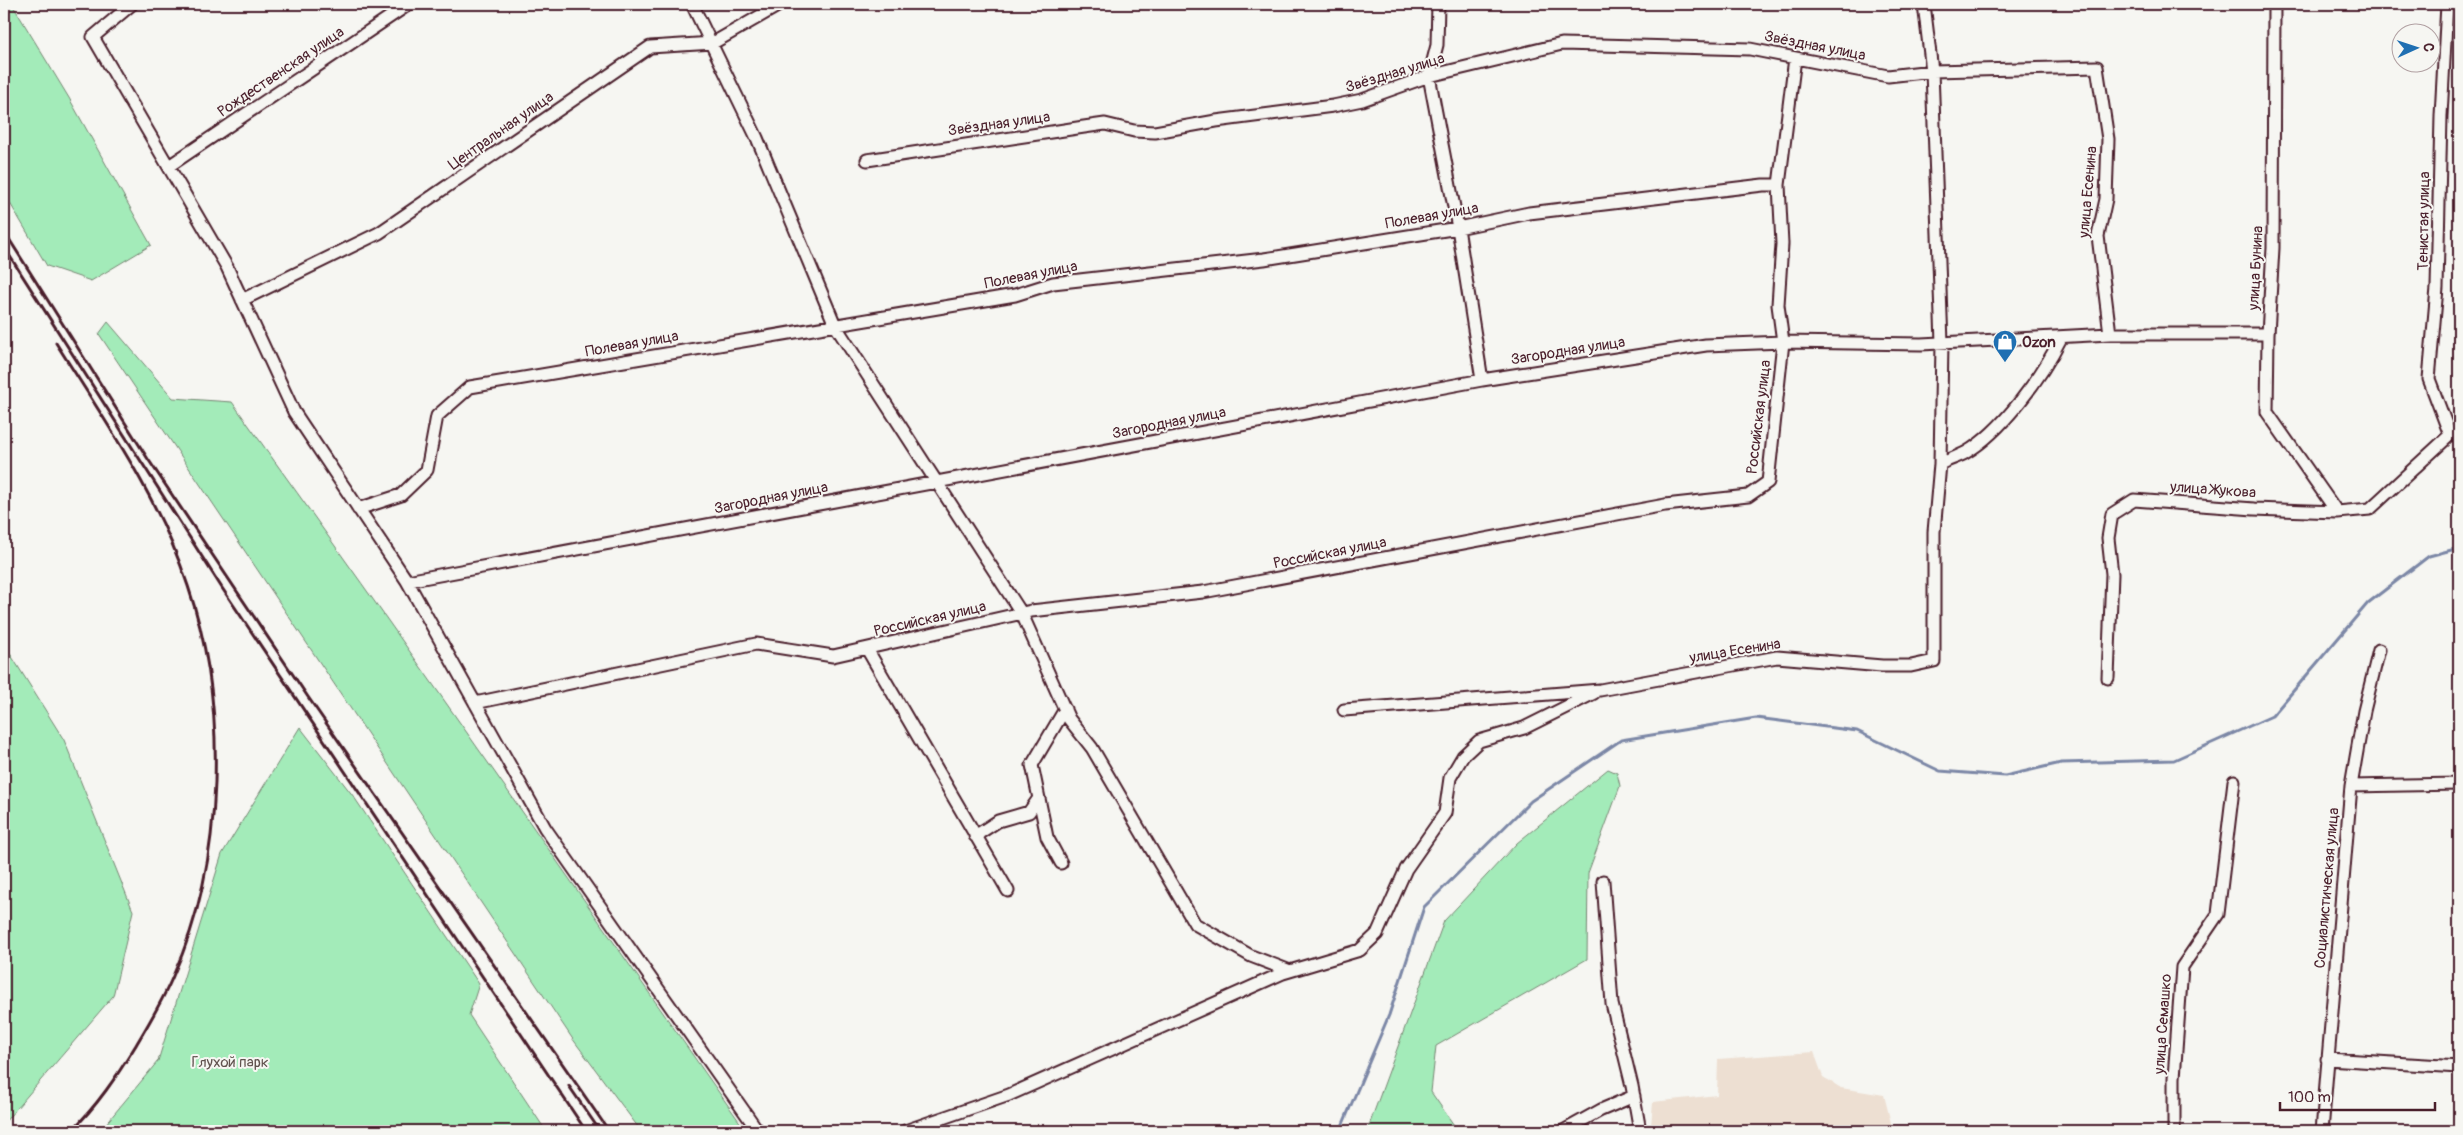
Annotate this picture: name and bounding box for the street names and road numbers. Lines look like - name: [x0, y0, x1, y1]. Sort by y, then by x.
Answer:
- street label: Рождественская улица: [214, 23, 348, 121]
- street label: Звёздная улица: [1763, 27, 1867, 65]
- street label: Звёздная улица: [1343, 49, 1447, 97]
- street label: Центральная улица: [445, 88, 557, 174]
- street label: Звёздная улица: [947, 107, 1051, 141]
- street label: улица Есенина: [2074, 145, 2101, 240]
- street label: Тенистая улица: [2414, 171, 2434, 271]
- street label: Полевая улица: [1384, 198, 1480, 234]
- street label: улица Бунина: [2244, 225, 2268, 312]
- street label: Полевая улица: [983, 257, 1079, 293]
- street label: Полевая улица: [584, 326, 680, 362]
- street label: Загородная улица: [1510, 333, 1626, 369]
- street label: Российская улица: [1743, 359, 1775, 475]
- street label: Загородная улица: [1111, 403, 1227, 443]
- street label: улица Жукова: [2168, 477, 2257, 502]
- street label: Загородная улица: [713, 478, 829, 518]
- street label: Российская улица: [1272, 533, 1388, 573]
- street label: Российская улица: [872, 597, 988, 641]
- street label: улица Есенина: [1687, 634, 1782, 668]
- street label: Социалистическая улица: [2311, 807, 2343, 969]
- street label: улица Семашко: [2150, 973, 2176, 1076]

